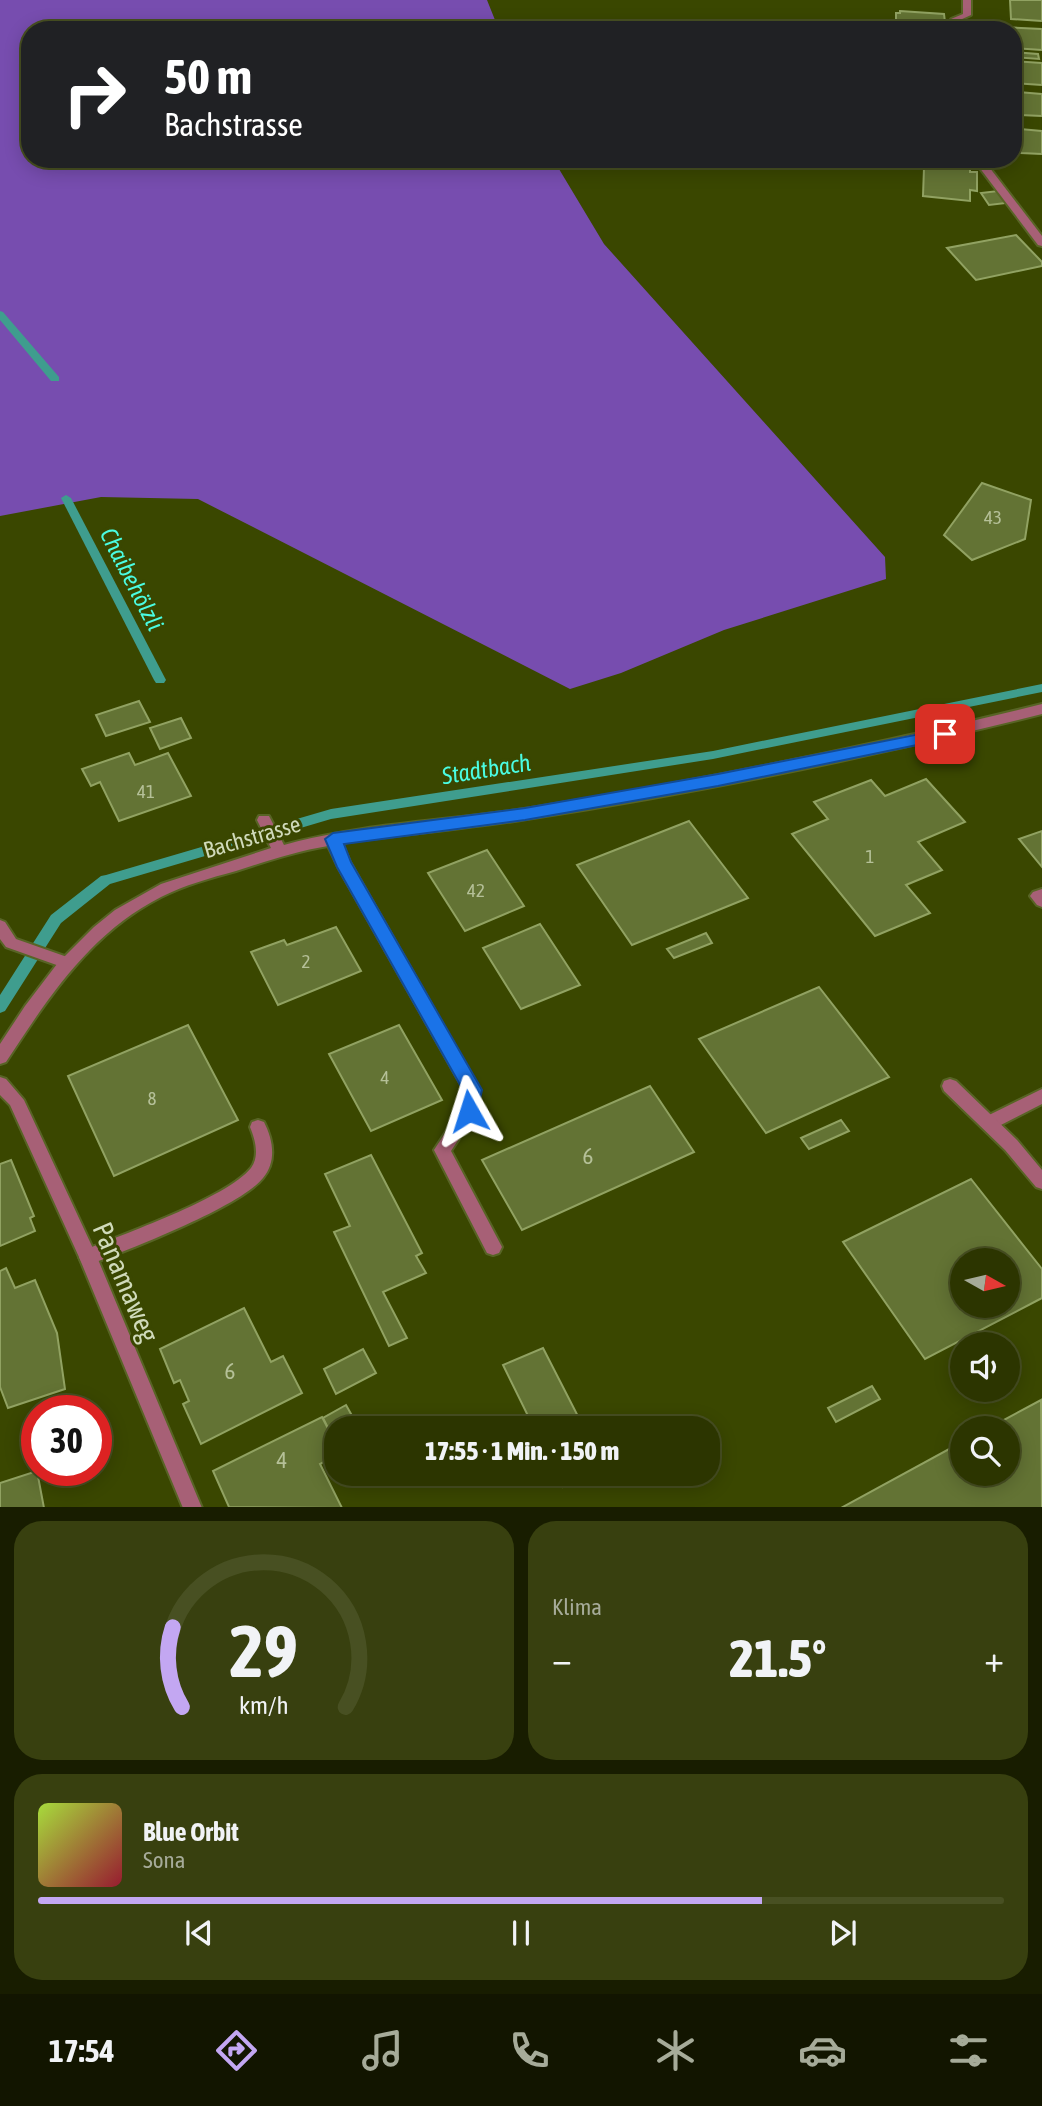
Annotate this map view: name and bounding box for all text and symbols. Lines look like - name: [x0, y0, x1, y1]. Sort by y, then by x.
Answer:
- text: 50 m: [164, 48, 252, 104]
- icon: right: [49, 49, 140, 140]
- text: Bachstrasse: [164, 106, 303, 143]
- house number: 43: [984, 506, 1002, 528]
- water label: Chaibehölzli: [95, 523, 169, 635]
- pin: [915, 704, 975, 764]
- icon: arrive: [926, 715, 964, 753]
- water label: Stadtbach: [439, 749, 533, 789]
- house number: 41: [137, 780, 155, 802]
- street label: Bachstrasse: [200, 811, 304, 863]
- house number: 1: [866, 845, 874, 867]
- house number: 42: [467, 879, 485, 901]
- house number: 2: [302, 950, 310, 972]
- house number: 4: [381, 1066, 390, 1088]
- position arrow: [432, 1074, 506, 1148]
- house number: 8: [148, 1087, 157, 1109]
- house number: 6: [583, 1143, 593, 1169]
- street label: Panamaweg: [86, 1217, 166, 1347]
- north arrow: [950, 1248, 1020, 1318]
- map controls: [950, 1248, 1020, 1486]
- button: sound: [950, 1332, 1020, 1402]
- house number: 6: [225, 1358, 235, 1384]
- speed limit sign: 30: [21, 1395, 112, 1486]
- button: search: [950, 1416, 1020, 1486]
- text: 17:55 · 1 Min. · 150 m: [425, 1436, 619, 1466]
- house number: 4: [277, 1447, 287, 1473]
- text: Klima: [552, 1594, 602, 1620]
- text: 29: [230, 1609, 298, 1692]
- text: 21.5°: [730, 1628, 826, 1688]
- text: −: [552, 1637, 572, 1680]
- text: +: [984, 1637, 1004, 1680]
- text: km/h: [239, 1690, 289, 1718]
- text: Blue Orbit: [143, 1817, 239, 1847]
- text: Sona: [143, 1847, 185, 1873]
- icon: previous: [180, 1914, 218, 1952]
- icon: pause: [502, 1914, 540, 1952]
- icon: next: [824, 1914, 862, 1952]
- icon: directions: [212, 2026, 261, 2075]
- icon: music: [358, 2026, 407, 2075]
- icon: phone: [505, 2026, 554, 2075]
- icon: climate: [651, 2026, 700, 2075]
- icon: car: [798, 2026, 847, 2075]
- icon: filters: [944, 2026, 993, 2075]
- text: 17:54: [49, 2032, 115, 2069]

